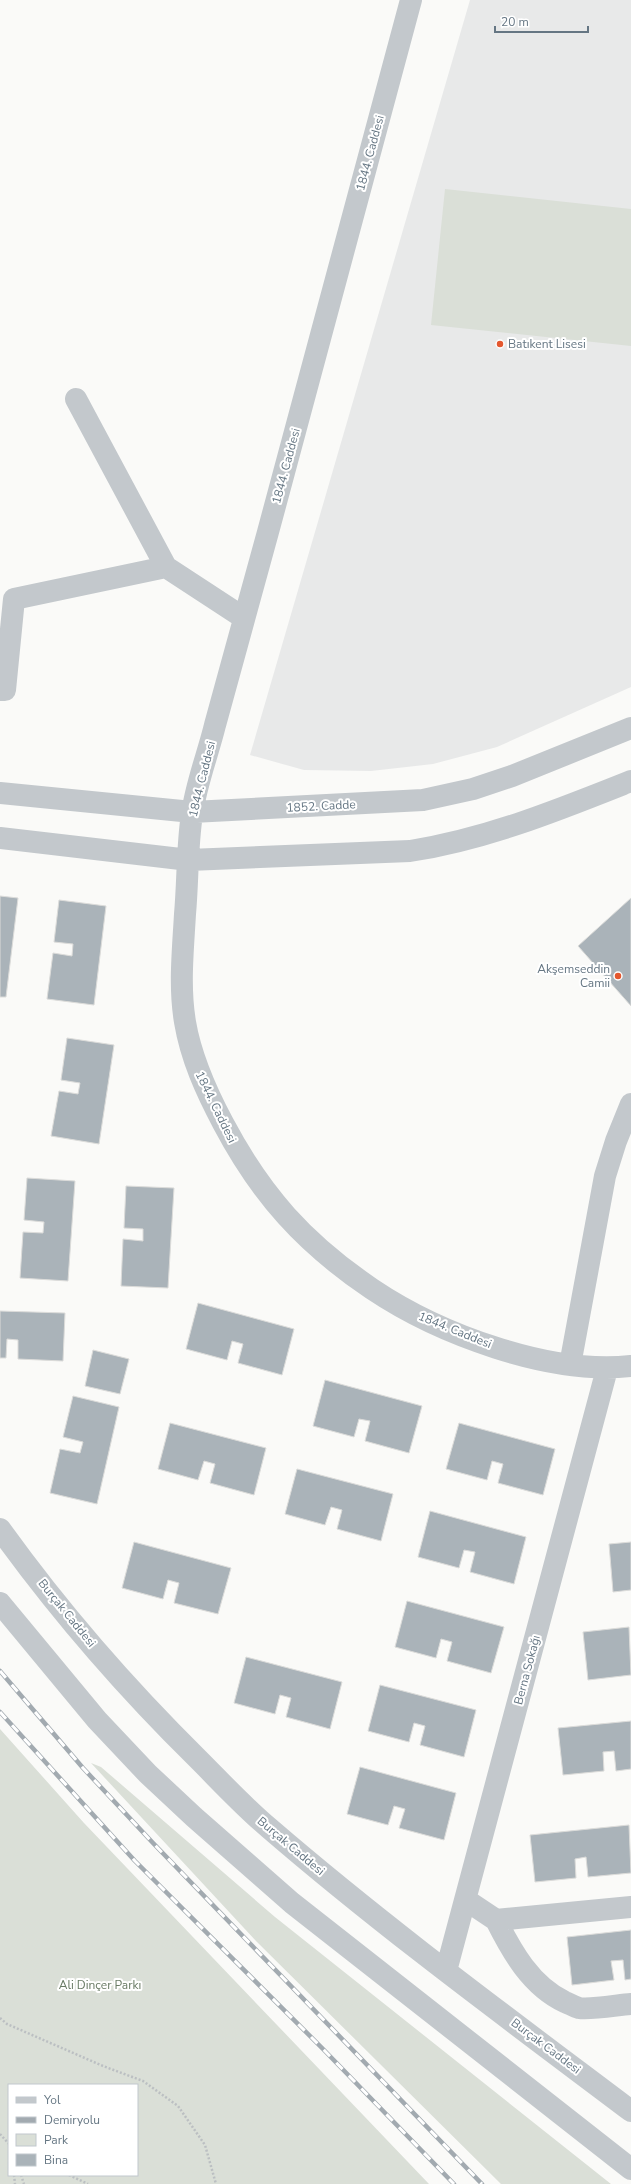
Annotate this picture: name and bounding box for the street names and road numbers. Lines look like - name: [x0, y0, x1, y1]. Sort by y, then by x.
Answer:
- street label: 1844. Caddesi: [352, 113, 388, 193]
- street label: 1844. Caddesi: [268, 426, 304, 506]
- street label: 1844. Caddesi: [185, 739, 219, 819]
- street label: 1852. Cadde: [286, 796, 356, 816]
- street label: 1844. Caddesi: [192, 1069, 240, 1145]
- street label: 1844. Caddesi: [416, 1308, 494, 1352]
- street label: Burçak Caddesi: [35, 1576, 99, 1650]
- street label: Berna Sokağı: [510, 1634, 544, 1706]
- street label: Burçak Caddesi: [254, 1813, 328, 1879]
- street label: Burçak Caddesi: [508, 2015, 584, 2077]

